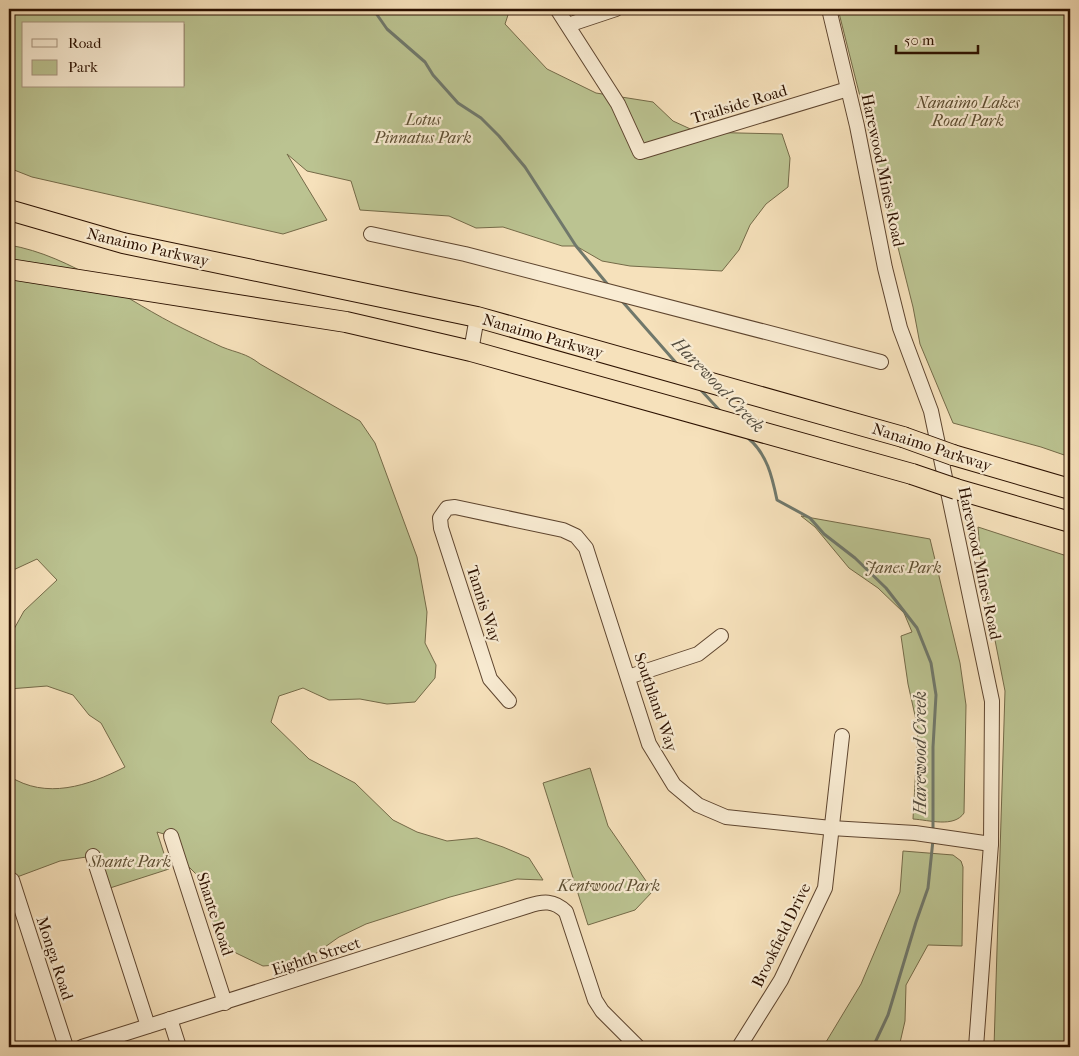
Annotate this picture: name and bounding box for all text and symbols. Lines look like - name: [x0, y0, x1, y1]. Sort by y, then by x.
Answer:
- legend: [22, 22, 185, 88]
- scale bar: [896, 22, 979, 54]
- text: 50 m: [904, 31, 935, 49]
- text: Road: [68, 34, 102, 52]
- text: Park: [68, 58, 98, 76]
- street label: Trailside Road: [689, 80, 790, 128]
- street label: Harewood Mines Road: [857, 92, 909, 249]
- park label: Nanaimo Lakes Road Park: [915, 93, 1021, 130]
- park label: Lotus Pinnatus Park: [373, 110, 472, 147]
- street label: Nanaimo Parkway: [85, 224, 211, 270]
- street label: Nanaimo Parkway: [480, 310, 606, 362]
- water label: Harewood Creek: [667, 332, 769, 437]
- street label: Nanaimo Parkway: [870, 419, 995, 475]
- street label: Harewood Mines Road: [954, 485, 1006, 642]
- park label: Janes Park: [864, 558, 942, 577]
- street label: Tannis Way: [463, 563, 506, 645]
- street label: Southland Way: [630, 650, 682, 754]
- water label: Harewood Creek: [910, 691, 931, 816]
- park label: Shante Park: [88, 852, 171, 871]
- street label: Shante Road: [193, 870, 237, 958]
- park label: Kentwood Park: [557, 876, 660, 895]
- street label: Brookfield Drive: [748, 880, 815, 990]
- street label: Monga Road: [33, 914, 78, 1002]
- street label: Eighth Street: [269, 933, 363, 979]

